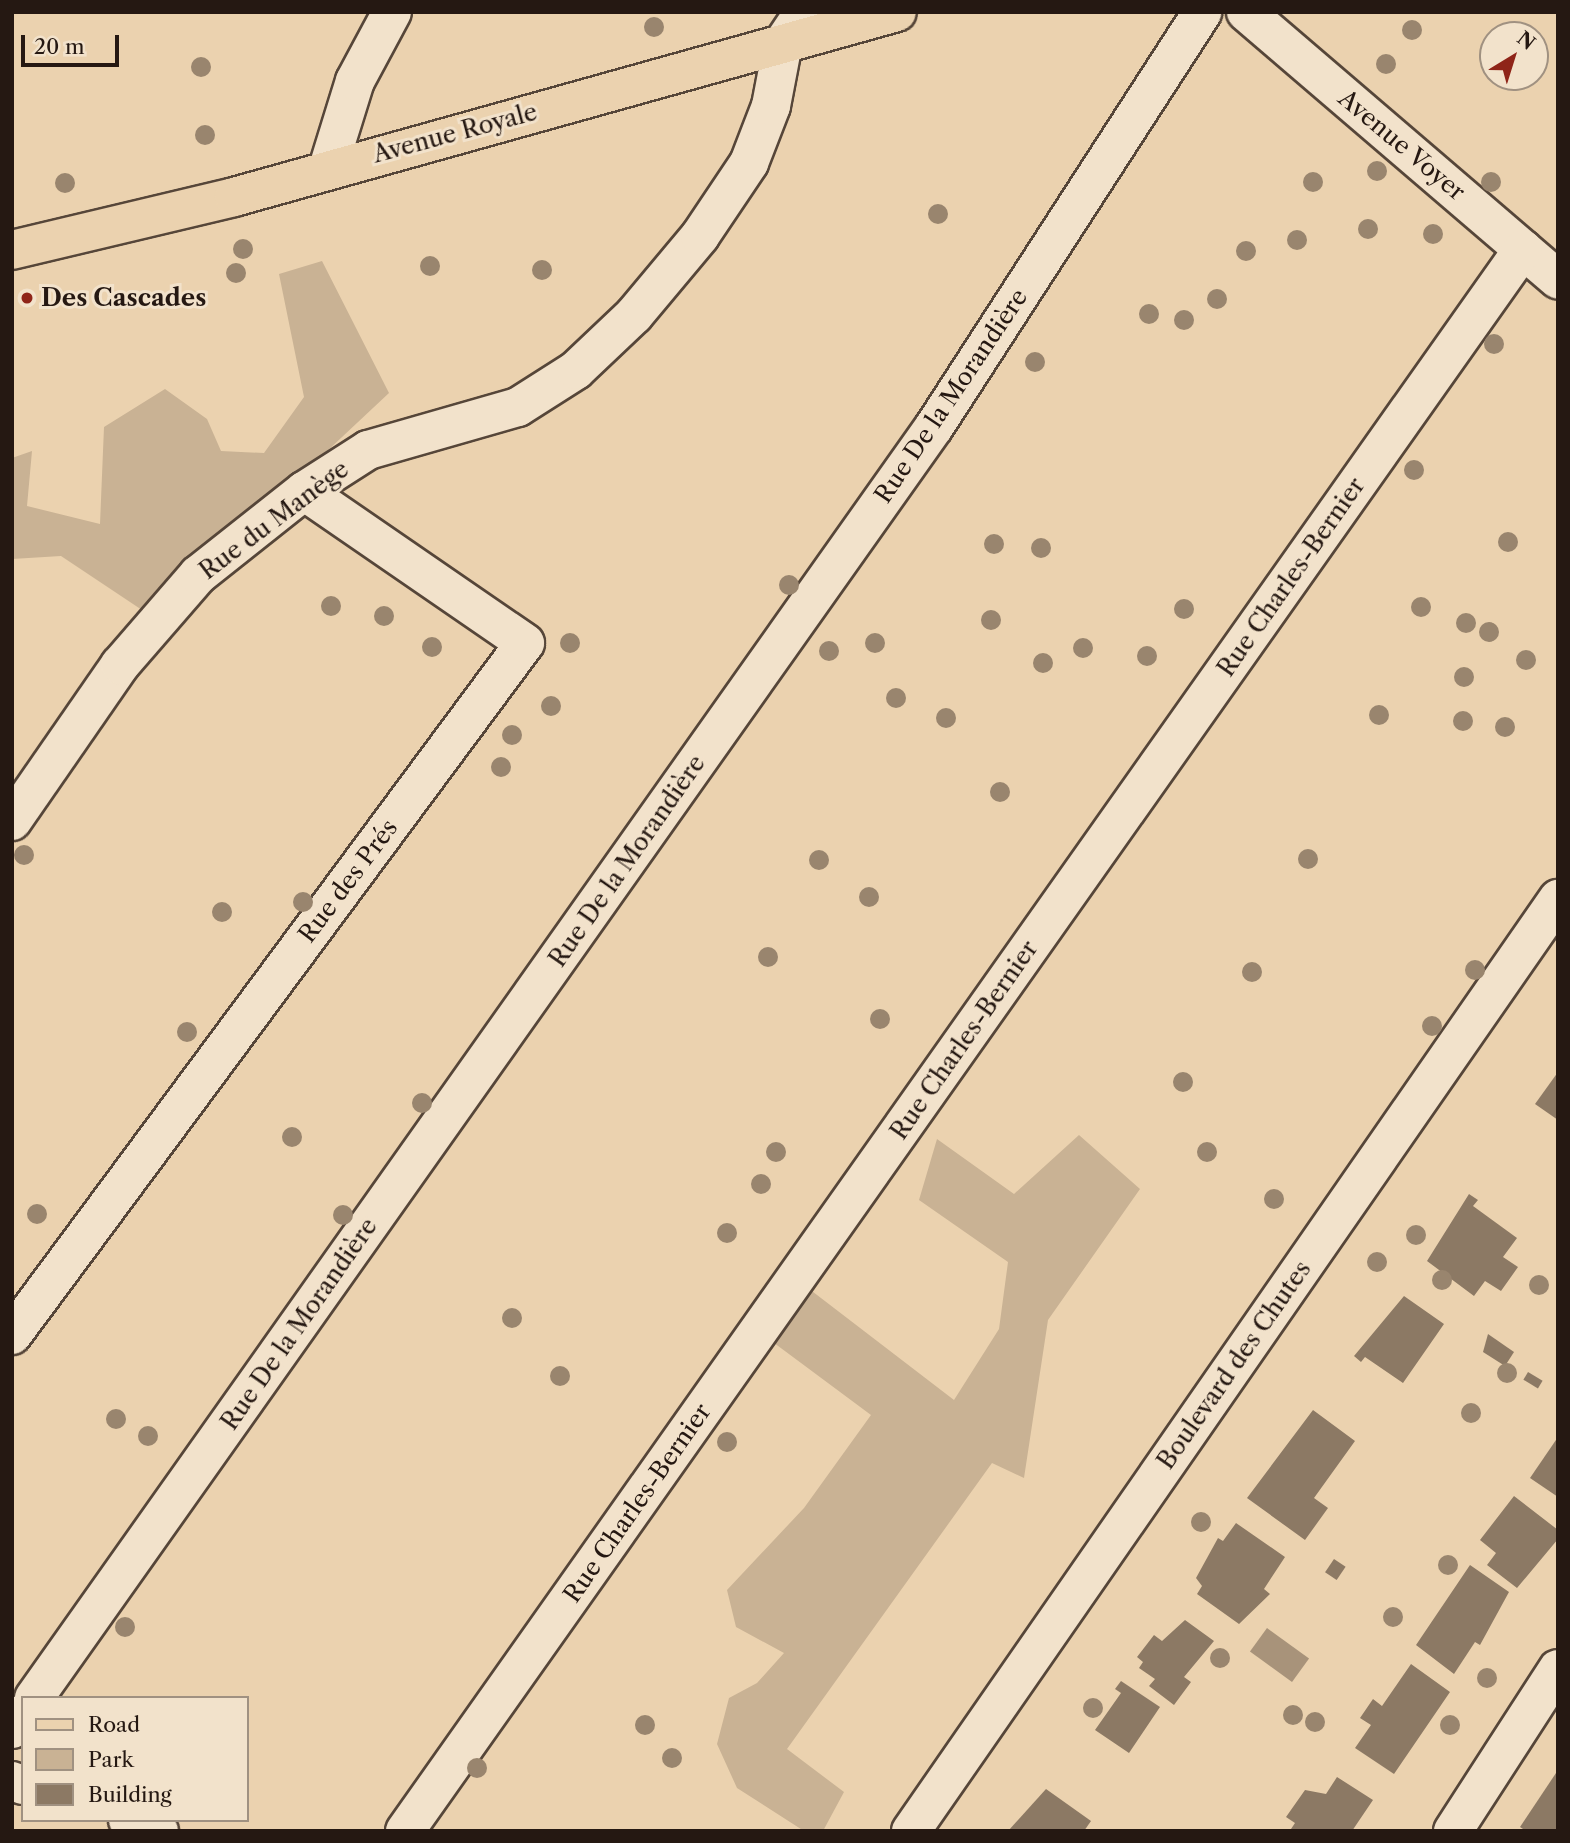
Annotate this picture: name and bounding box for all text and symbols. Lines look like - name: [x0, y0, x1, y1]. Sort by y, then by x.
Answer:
- scale bar: [24, 21, 122, 65]
- north arrow: [1479, 21, 1549, 91]
- text: N: [1512, 26, 1540, 55]
- text: 20 m: [34, 34, 85, 59]
- street label: Avenue Voyer: [1333, 83, 1471, 207]
- street label: Avenue Royale: [370, 97, 540, 169]
- street label: Rue De la Morandière: [869, 283, 1033, 509]
- place label: Des Cascades: [41, 284, 206, 312]
- marker: Des Cascades: [19, 290, 35, 306]
- street label: Rue du Manège: [194, 455, 354, 585]
- street label: Rue Charles-Bernier: [1211, 472, 1371, 682]
- street label: Rue De la Morandière: [543, 749, 711, 973]
- street label: Rue des Prés: [292, 814, 404, 948]
- street label: Rue Charles-Bernier: [884, 935, 1044, 1145]
- street label: Rue De la Morandière: [215, 1212, 383, 1436]
- street label: Boulevard des Chutes: [1151, 1255, 1317, 1475]
- street label: Rue Charles-Bernier: [557, 1398, 717, 1608]
- legend: [21, 1696, 248, 1822]
- text: Road: [88, 1712, 140, 1737]
- text: Park: [88, 1747, 134, 1772]
- text: Building: [88, 1782, 172, 1807]

